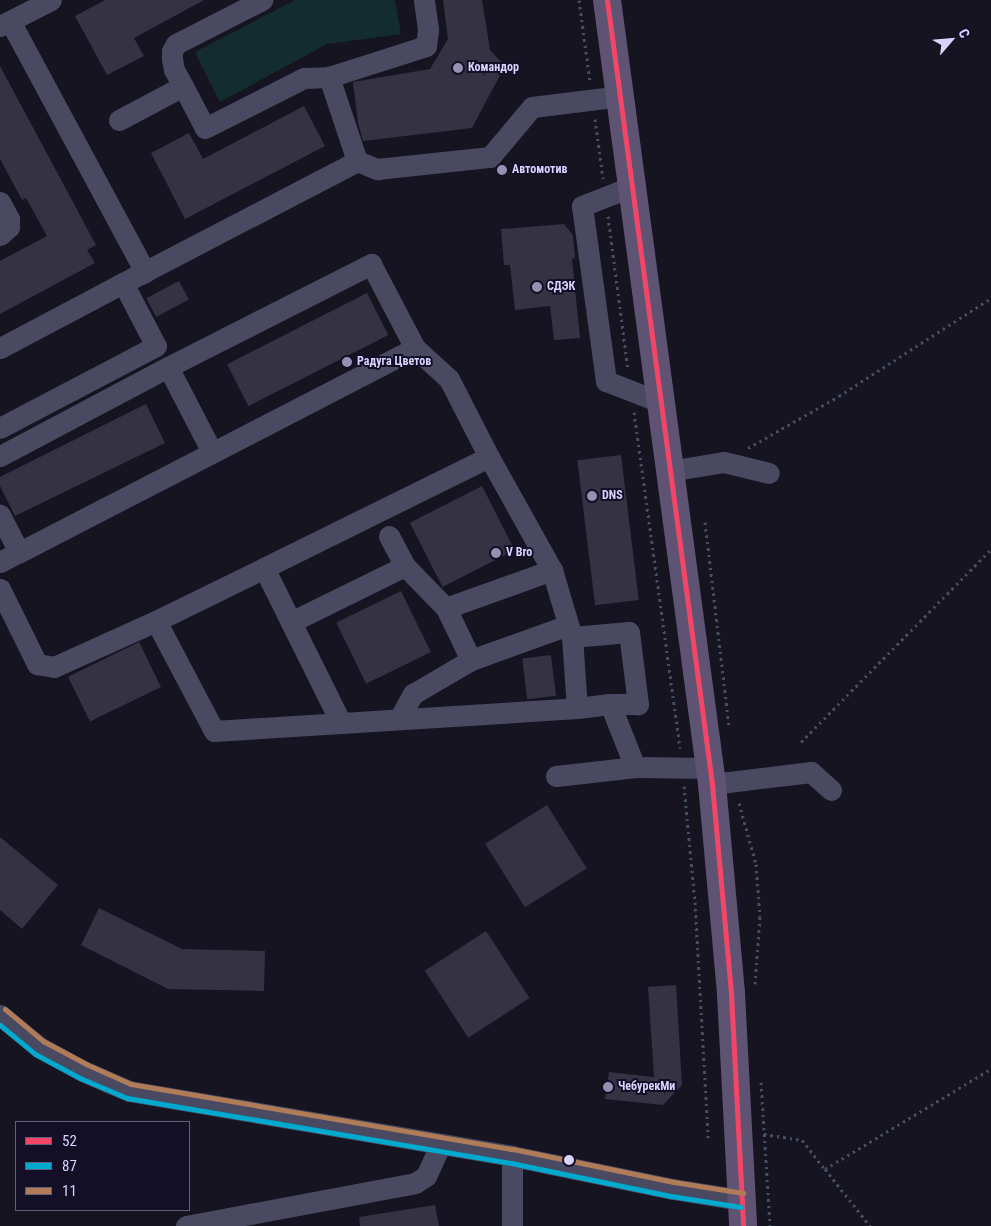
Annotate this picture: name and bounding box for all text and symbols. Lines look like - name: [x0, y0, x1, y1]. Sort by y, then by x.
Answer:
- north arrow: [926, 15, 976, 65]
- text: С: [955, 26, 973, 40]
- place label: Командор: [468, 61, 519, 75]
- marker: Командор: [452, 62, 464, 74]
- place label: Автомотив: [512, 163, 567, 177]
- marker: Автомотив: [496, 164, 508, 176]
- place label: СДЭК: [547, 280, 575, 294]
- marker: СДЭК: [531, 281, 543, 293]
- place label: Радуга Цветов: [357, 355, 431, 369]
- marker: Радуга Цветов: [341, 356, 353, 368]
- place label: DNS: [602, 489, 623, 503]
- marker: DNS: [586, 490, 598, 502]
- place label: V Bro: [506, 546, 532, 560]
- marker: V Bro: [490, 547, 502, 559]
- place label: ЧебурекМи: [618, 1080, 675, 1094]
- marker: ЧебурекМи: [602, 1081, 614, 1093]
- legend: [15, 1121, 190, 1211]
- text: 52: [62, 1132, 77, 1150]
- unlabelled marker: [564, 1155, 574, 1165]
- text: 87: [62, 1157, 77, 1175]
- text: 11: [62, 1182, 77, 1200]

